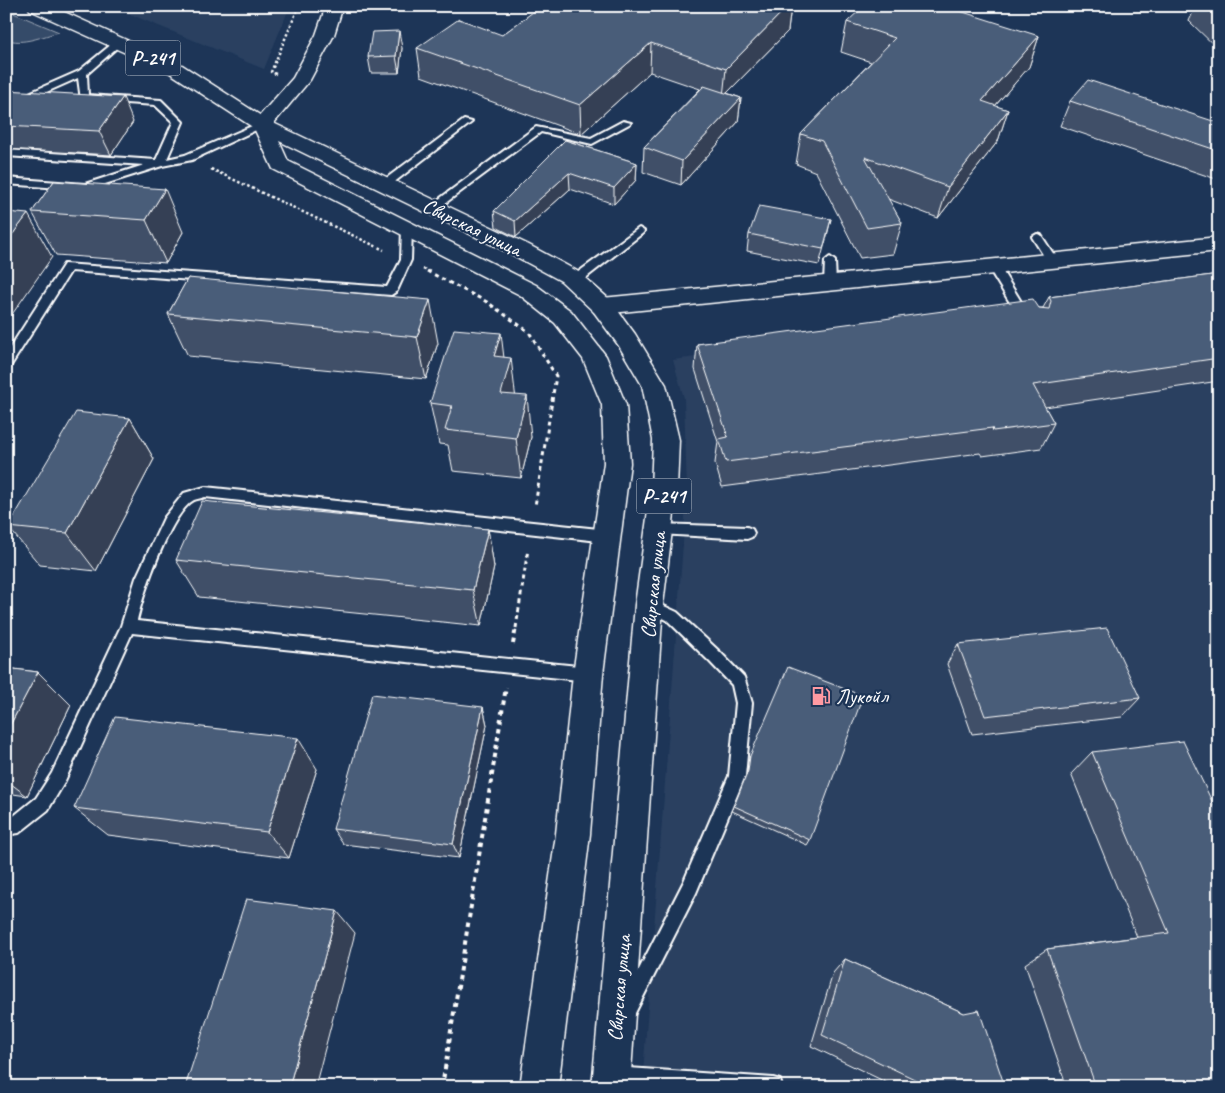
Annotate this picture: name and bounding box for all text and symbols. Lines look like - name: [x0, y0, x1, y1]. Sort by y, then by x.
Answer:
- road number: Р-241: [126, 40, 180, 76]
- street label: Свирская улица: [418, 192, 528, 263]
- road number: Р-241: [636, 478, 692, 514]
- street label: Свирская улица: [634, 528, 672, 639]
- place label: Лукойл: [836, 683, 889, 709]
- fuel station icon: Лукойл: [810, 685, 832, 707]
- street label: Свирская улица: [601, 931, 637, 1042]

